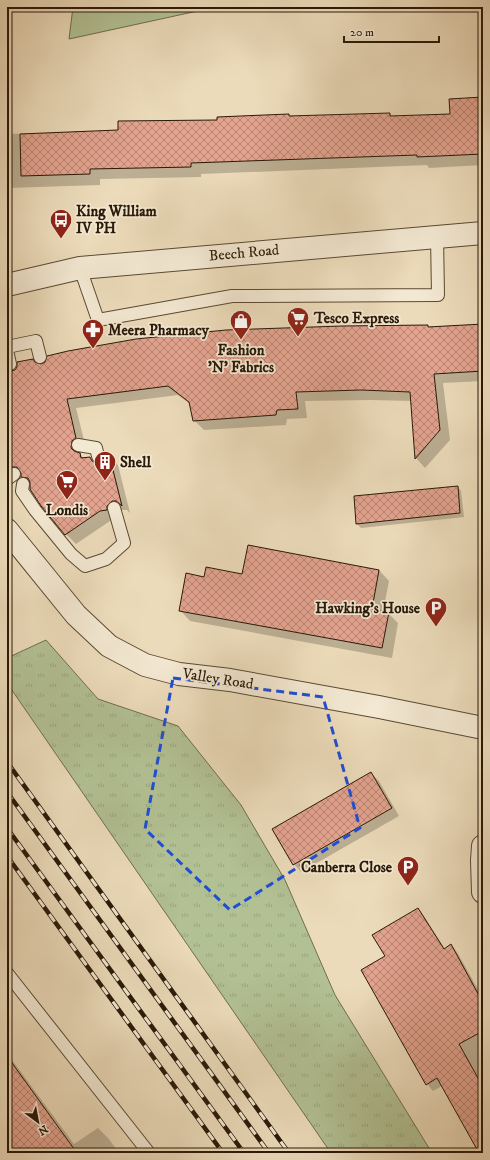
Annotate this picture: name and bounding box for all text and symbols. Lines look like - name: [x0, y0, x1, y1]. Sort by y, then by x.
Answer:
- scale bar: [344, 18, 439, 44]
- text: 20 m: [350, 25, 374, 40]
- place label: King William IV PH: [76, 202, 158, 238]
- bus stop icon: King William IV PH: [48, 207, 74, 240]
- street label: Beech Road: [208, 240, 280, 266]
- supermarket icon: Tesco Express: [285, 305, 311, 338]
- shop icon: Fashion 'N' Fabrics: [228, 308, 254, 341]
- place label: Tesco Express: [313, 309, 399, 328]
- pharmacy icon: Meera Pharmacy: [80, 317, 106, 350]
- place label: Meera Pharmacy: [108, 321, 210, 340]
- place label: Fashion 'N' Fabrics: [208, 341, 274, 377]
- building icon: Shell: [92, 449, 118, 482]
- place label: Shell: [120, 453, 151, 472]
- supermarket icon: Londis: [54, 468, 80, 501]
- place label: Londis: [46, 501, 88, 520]
- parking icon: Hawking's House: [423, 595, 449, 628]
- place label: Hawking's House: [315, 599, 421, 618]
- street label: Valley Road: [180, 664, 255, 694]
- parking icon: Canberra Close: [395, 854, 421, 887]
- place label: Canberra Close: [301, 858, 393, 877]
- north arrow: [18, 1102, 58, 1142]
- text: N: [35, 1121, 50, 1138]

